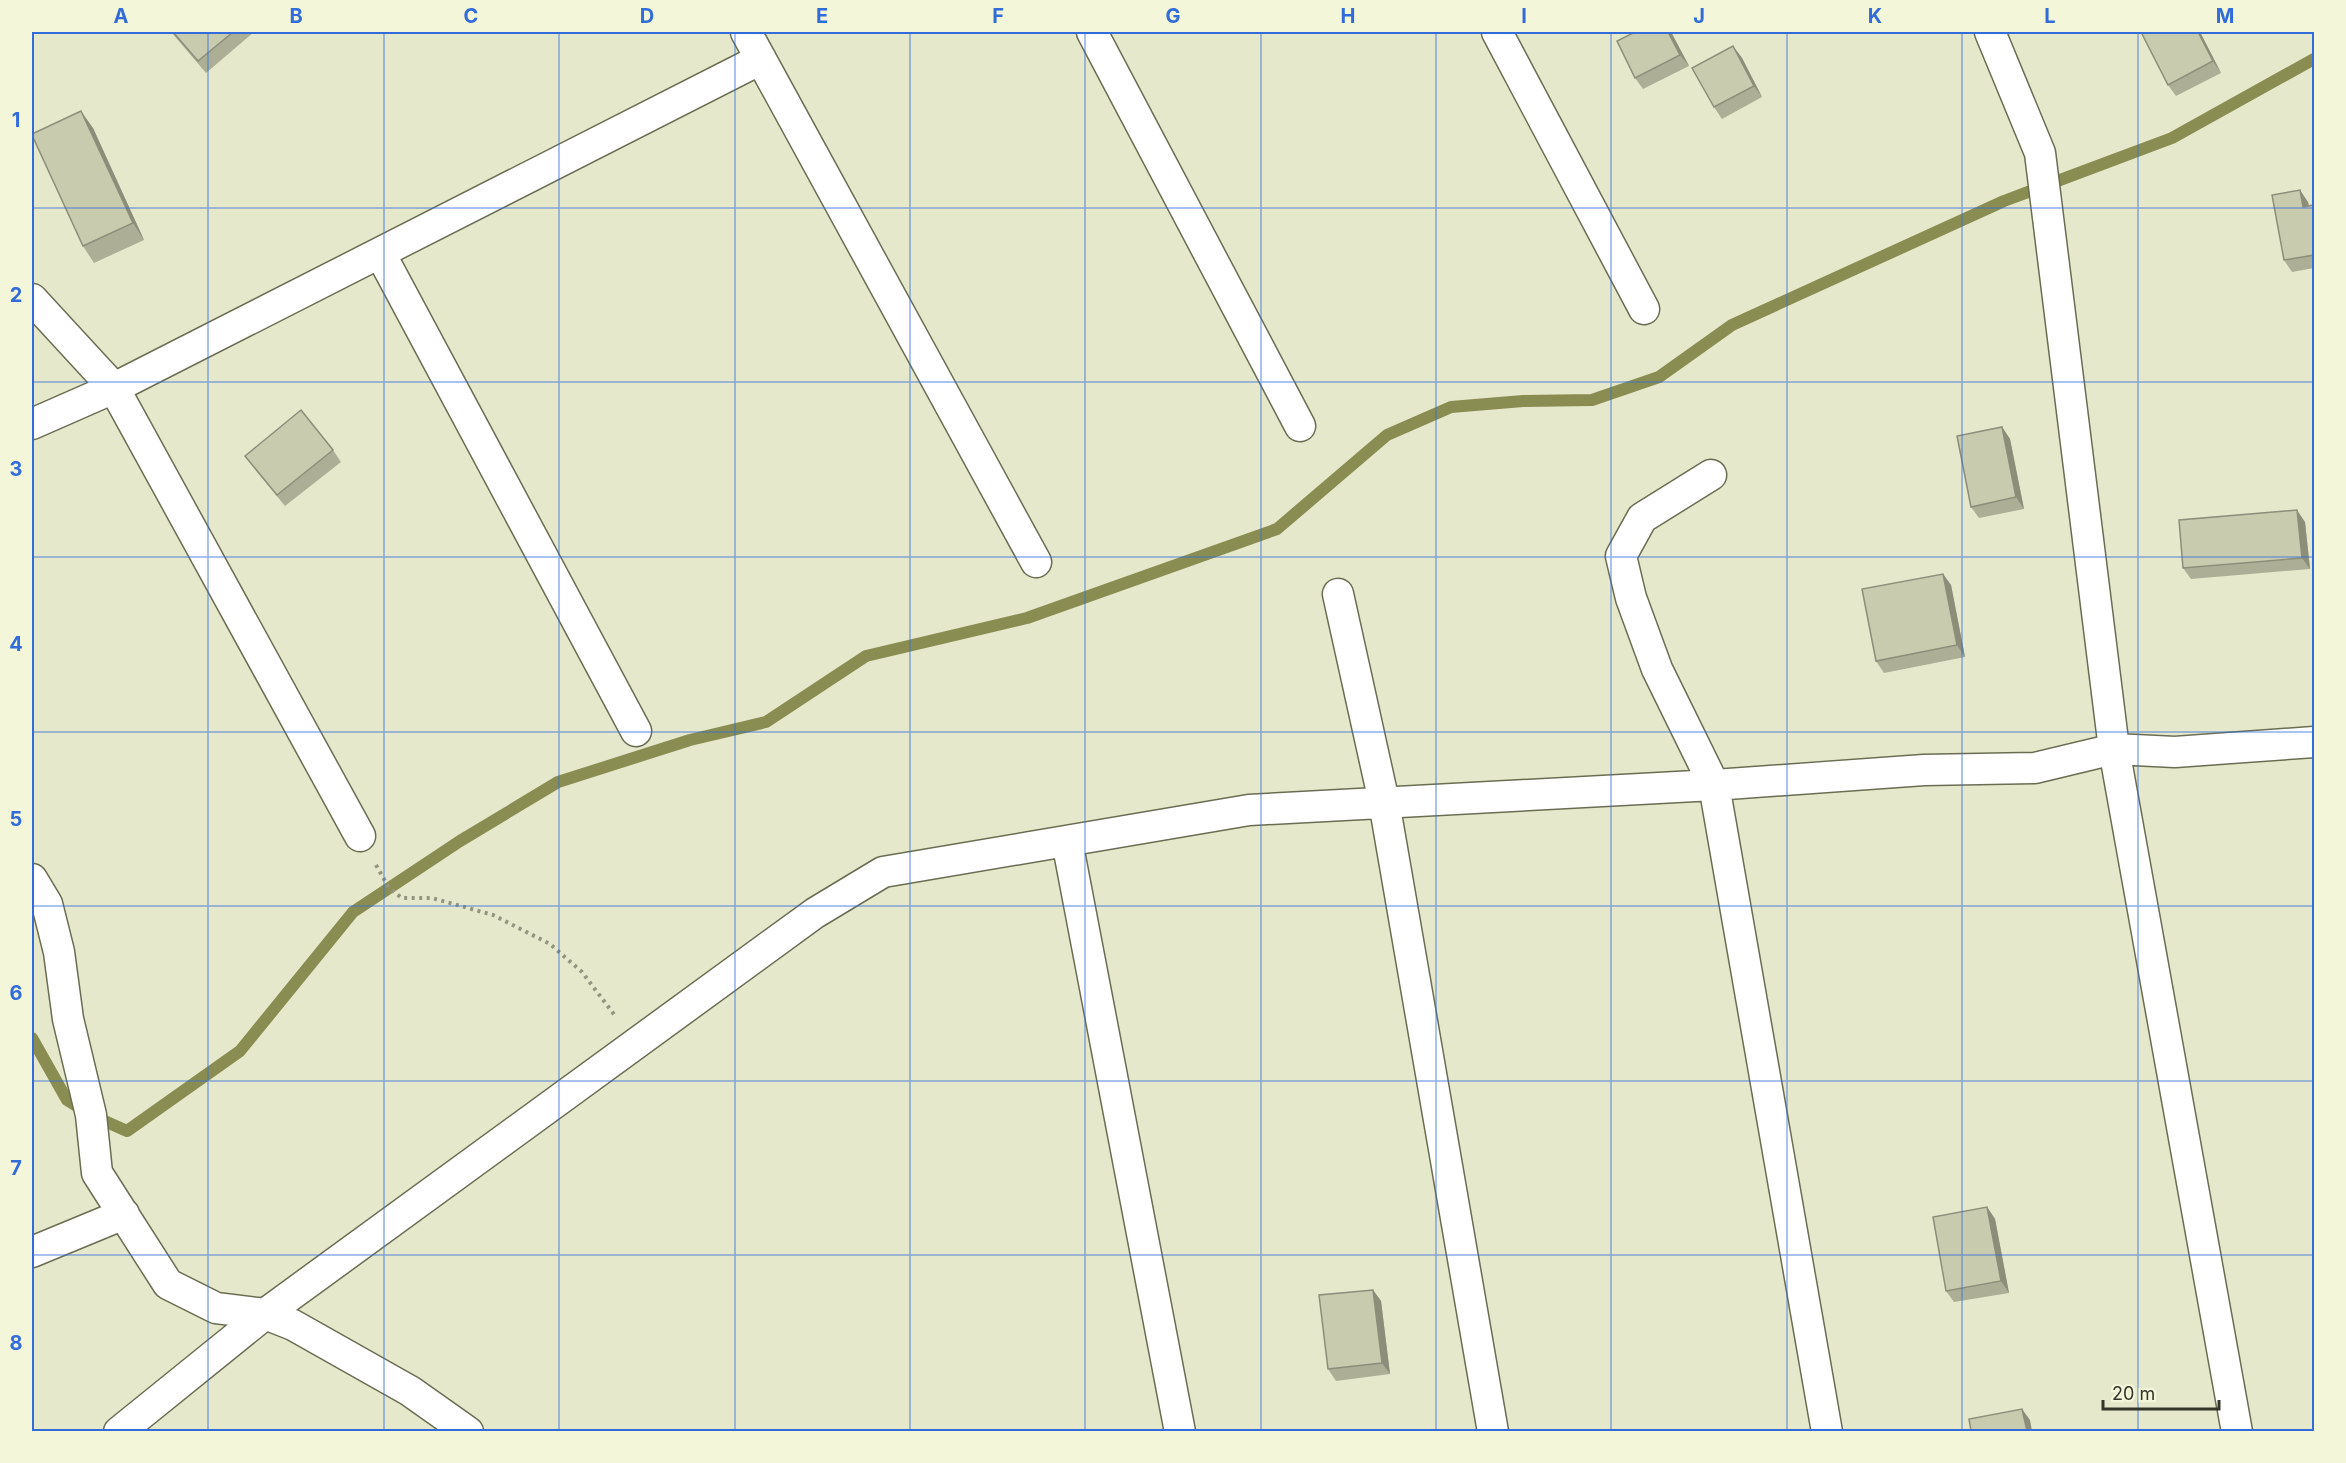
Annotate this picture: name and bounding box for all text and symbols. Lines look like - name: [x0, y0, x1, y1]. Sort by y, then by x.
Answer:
- text: A: [114, 4, 129, 28]
- text: B: [289, 4, 303, 28]
- text: C: [464, 4, 478, 28]
- text: D: [640, 4, 654, 28]
- text: E: [816, 4, 828, 28]
- text: F: [992, 4, 1004, 28]
- text: G: [1165, 4, 1181, 28]
- text: H: [1341, 4, 1355, 28]
- text: I: [1521, 4, 1527, 28]
- text: J: [1693, 4, 1705, 28]
- text: K: [1868, 4, 1882, 28]
- text: L: [2044, 4, 2056, 28]
- text: M: [2216, 4, 2234, 28]
- text: 1: [12, 108, 20, 132]
- text: 2: [10, 283, 22, 307]
- text: 3: [10, 457, 22, 481]
- text: 4: [9, 632, 23, 656]
- text: 5: [10, 807, 22, 831]
- text: 6: [10, 981, 23, 1005]
- text: 7: [10, 1156, 22, 1180]
- text: 8: [9, 1331, 23, 1355]
- scale bar: [2103, 1373, 2218, 1411]
- text: 20 m: [2112, 1383, 2155, 1404]

